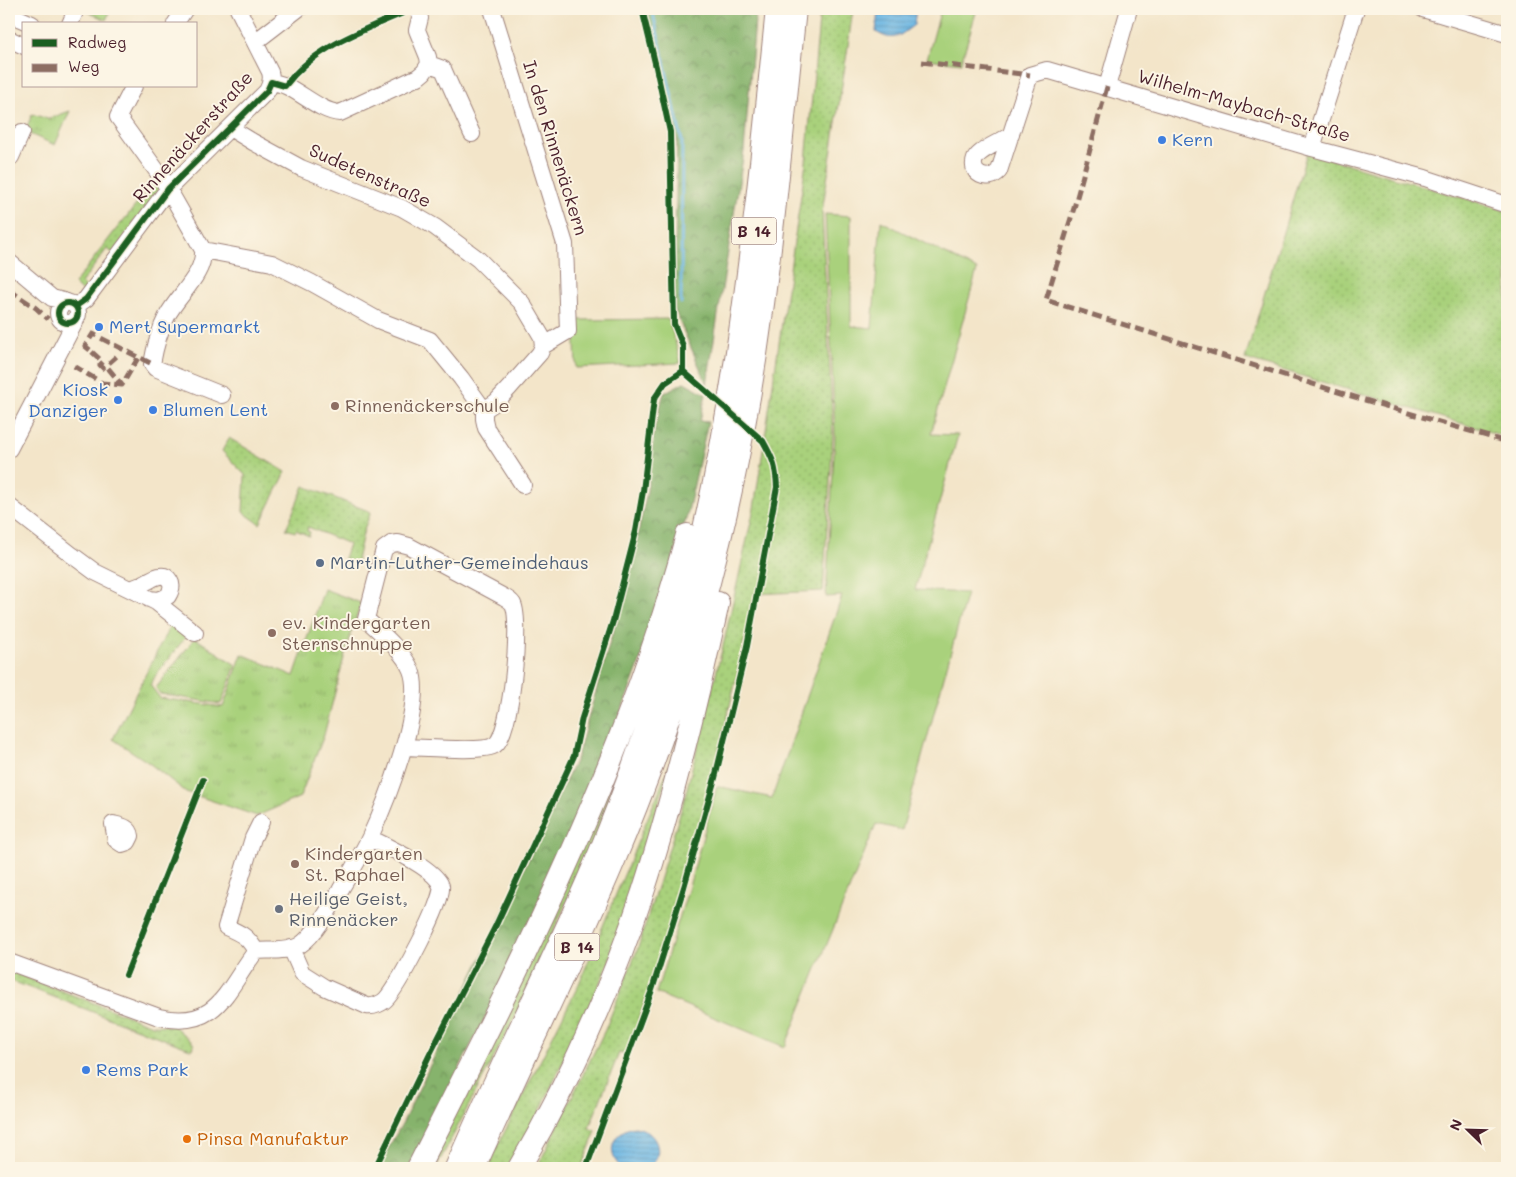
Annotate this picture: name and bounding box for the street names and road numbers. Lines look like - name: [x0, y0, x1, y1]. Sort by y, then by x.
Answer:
- street label: In den Rinnenäckern: [518, 57, 594, 238]
- street label: Wilhelm-Maybach-Straße: [1135, 63, 1354, 147]
- street label: Rinnenäckerstraße: [127, 65, 258, 207]
- street label: Sudetenstraße: [306, 137, 435, 213]
- road number: B 14: [732, 218, 776, 245]
- road number: B 14: [554, 934, 600, 960]

